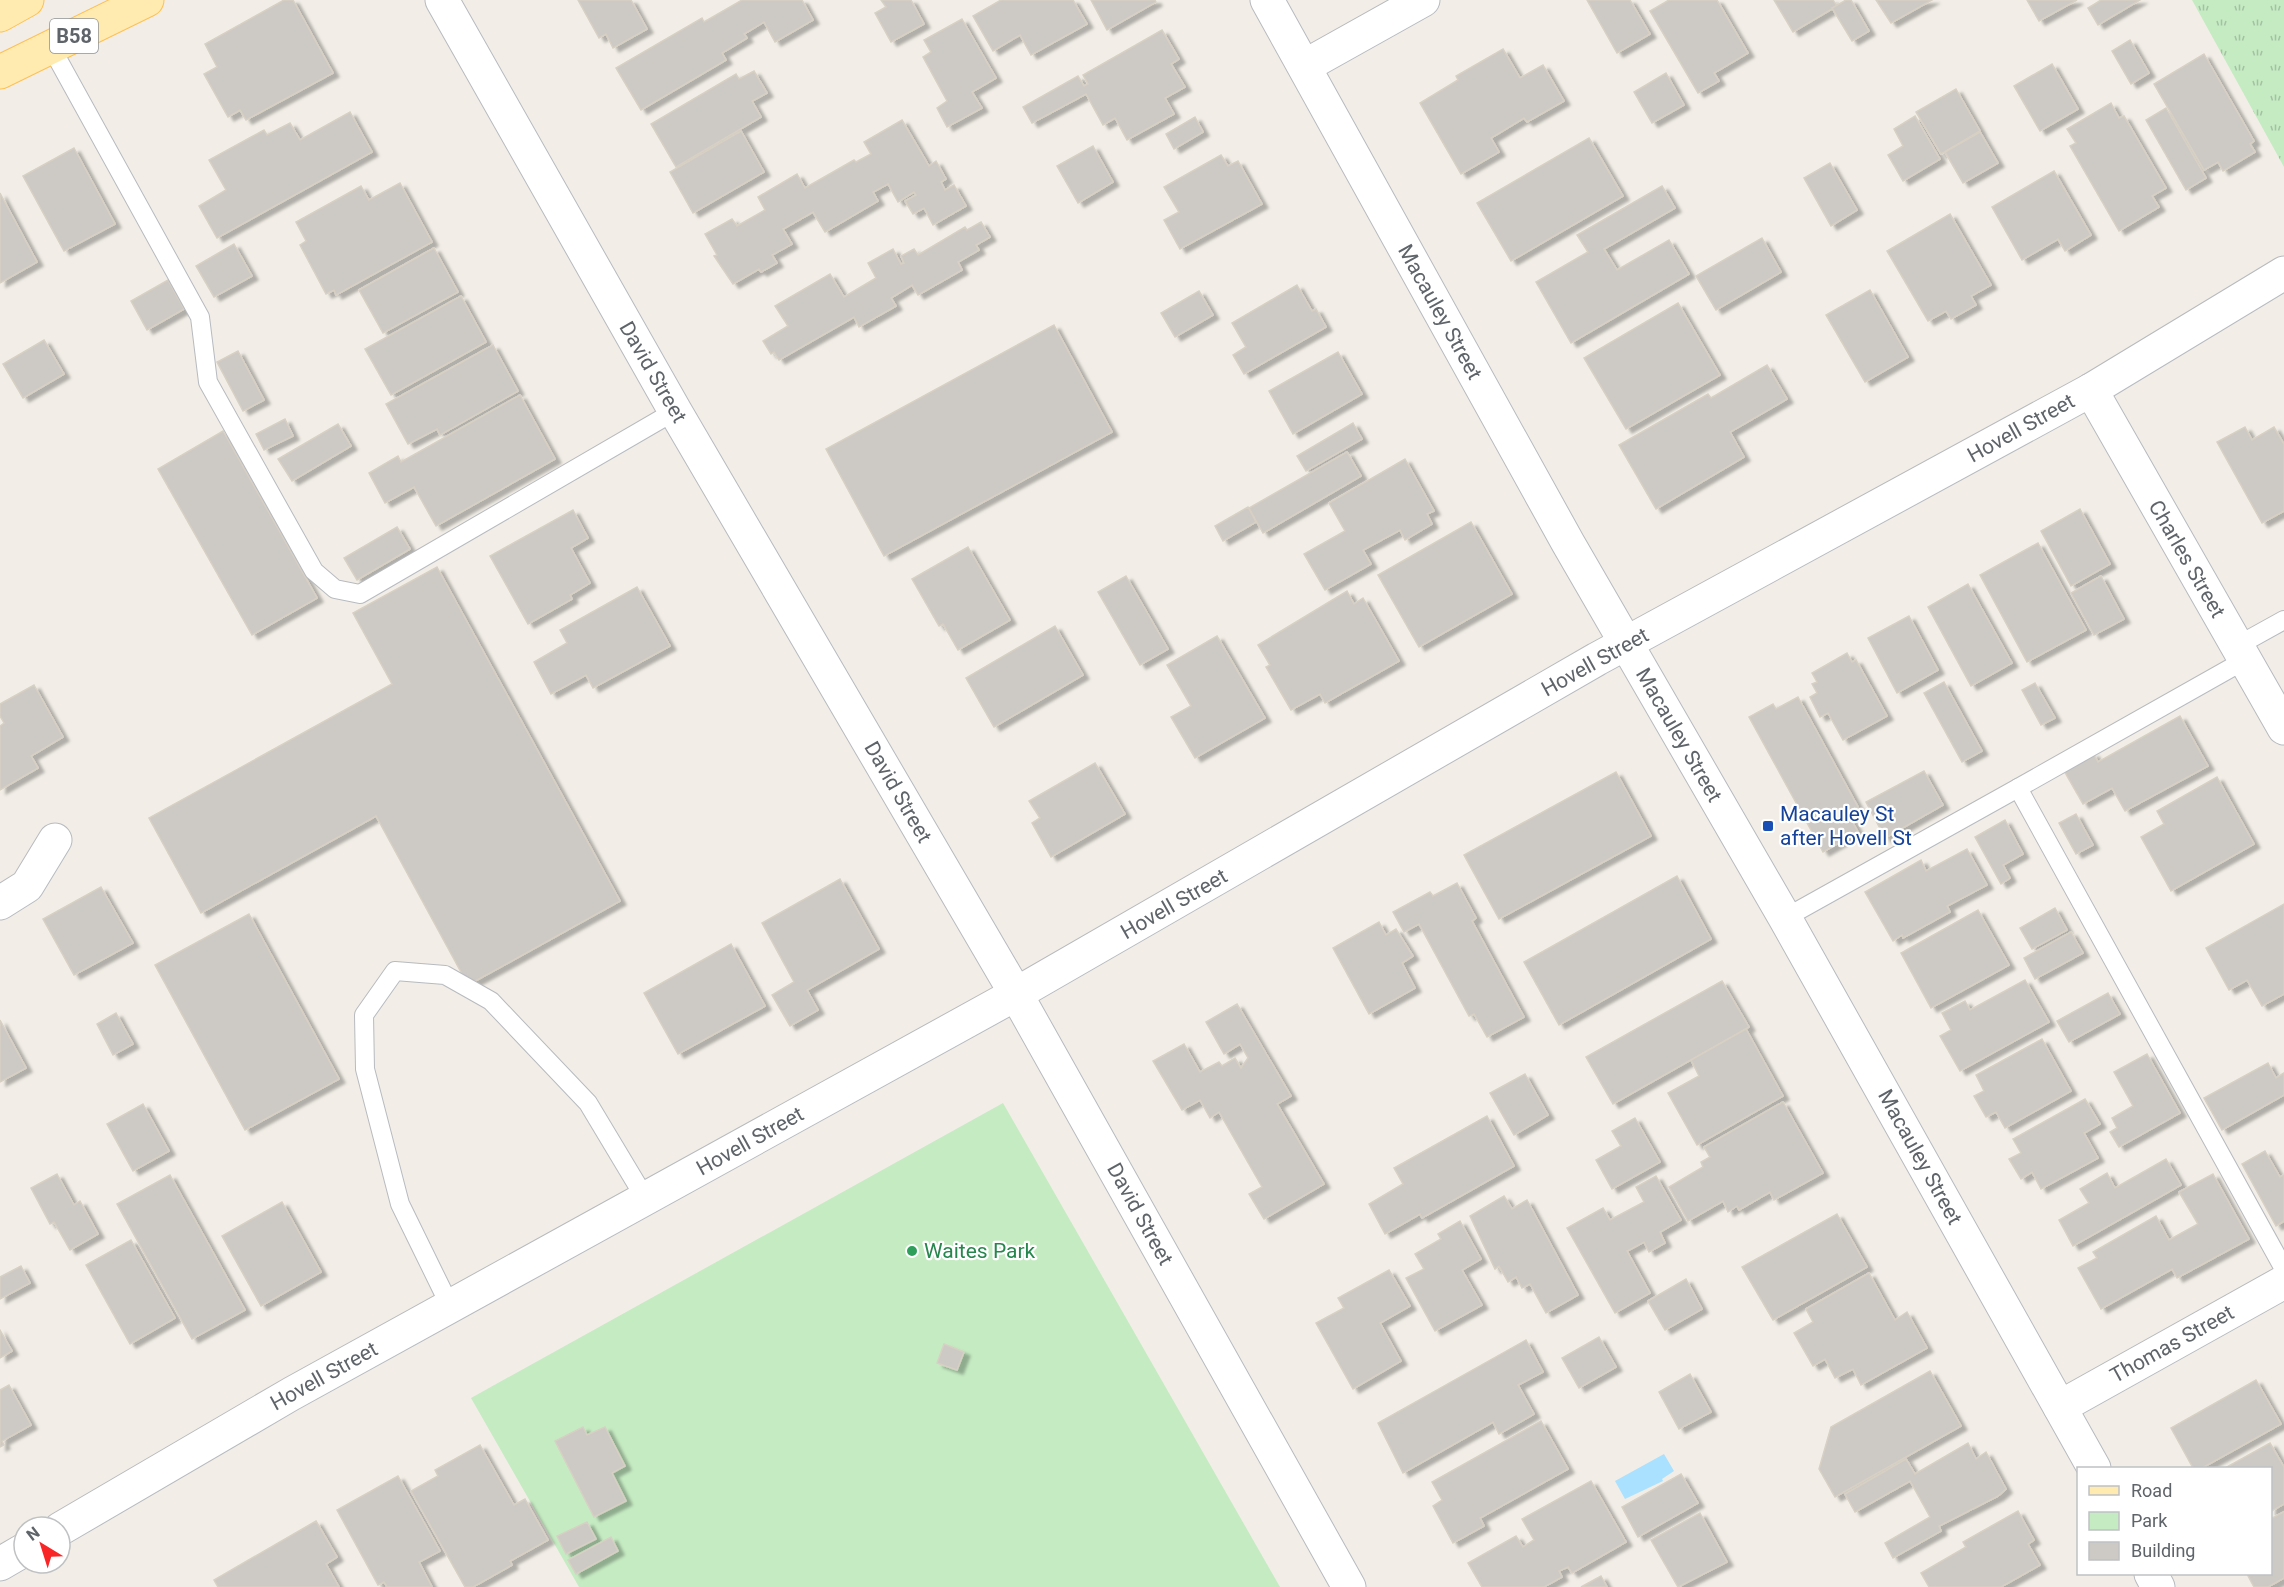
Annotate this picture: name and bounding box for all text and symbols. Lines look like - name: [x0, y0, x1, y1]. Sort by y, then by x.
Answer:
- road number: B58: [50, 19, 98, 53]
- street label: Macauley Street: [1393, 240, 1487, 384]
- street label: David Street: [614, 317, 692, 427]
- street label: Hovell Street: [1963, 389, 2079, 467]
- street label: Charles Street: [2144, 496, 2230, 622]
- street label: Hovell Street: [1537, 623, 1653, 701]
- street label: Macauley Street: [1631, 664, 1727, 806]
- street label: David Street: [859, 737, 937, 847]
- place label: Macauley St after Hovell St: [1780, 802, 1912, 850]
- marker: Macauley St after Hovell St: [1761, 819, 1775, 833]
- street label: Hovell Street: [1117, 864, 1232, 944]
- street label: Macauley Street: [1873, 1085, 1967, 1229]
- street label: Hovell Street: [692, 1102, 808, 1180]
- street label: David Street: [1102, 1159, 1178, 1269]
- place label: Waites Park: [924, 1239, 1036, 1263]
- marker: Waites Park: [905, 1244, 919, 1258]
- street label: Thomas Street: [2106, 1300, 2238, 1388]
- street label: Hovell Street: [266, 1337, 382, 1415]
- legend: [2077, 1467, 2272, 1575]
- text: Road: [2131, 1480, 2172, 1501]
- text: Park: [2131, 1510, 2168, 1531]
- north arrow: [12, 1515, 72, 1575]
- text: N: [23, 1523, 43, 1545]
- text: Building: [2131, 1540, 2195, 1561]

